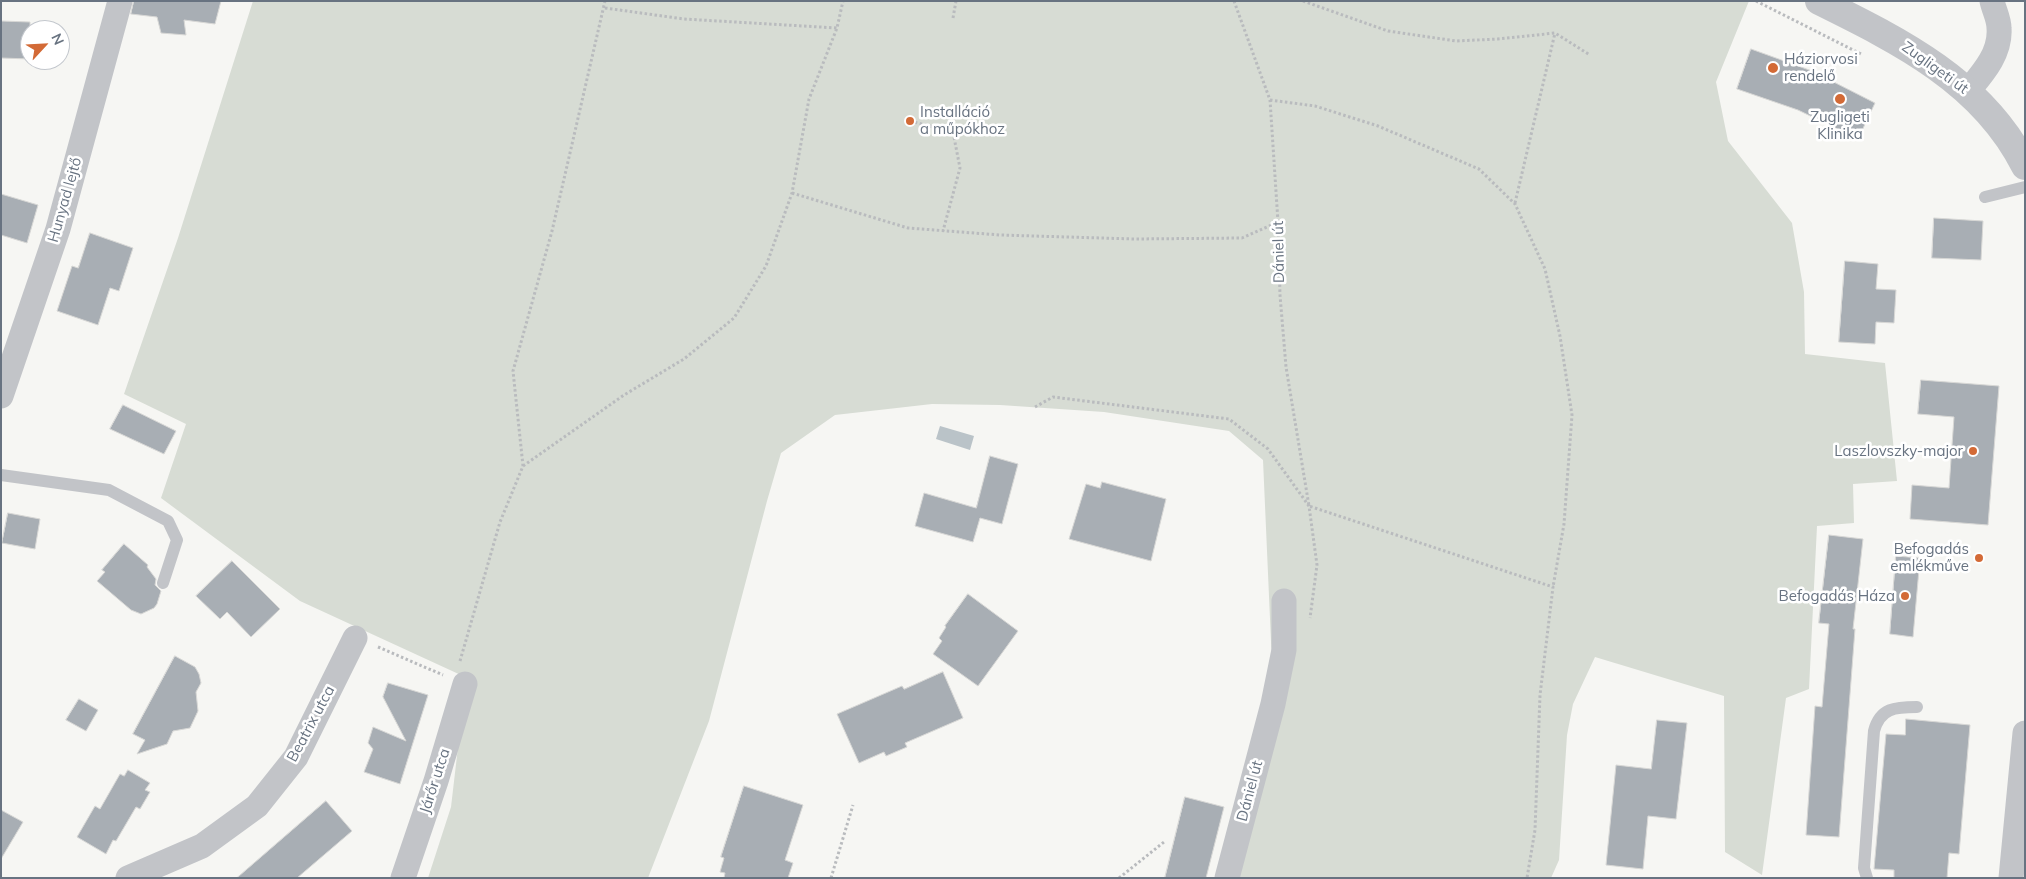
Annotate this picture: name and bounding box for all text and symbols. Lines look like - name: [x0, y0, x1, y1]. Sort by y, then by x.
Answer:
- north arrow: [20, 20, 70, 70]
- text: N: [47, 30, 68, 48]
- street label: Zugligeti út: [1898, 38, 1972, 98]
- place label: Háziorvosi rendelő: [1784, 50, 1858, 85]
- marker: Háziorvosi rendelő: [1766, 61, 1780, 75]
- marker: Zugligeti Klinika: [1833, 92, 1847, 106]
- place label: Installáció a műpókhoz: [920, 103, 1005, 138]
- place label: Zugligeti Klinika: [1810, 108, 1870, 143]
- marker: Installáció a műpókhoz: [904, 115, 916, 127]
- street label: Hunyad lejtő: [44, 155, 86, 245]
- street label: Dániel út: [1269, 221, 1289, 283]
- place label: Laszlovszky-major: [1834, 442, 1963, 460]
- marker: Laszlovszky-major: [1967, 445, 1979, 457]
- place label: Befogadás emlékműve: [1890, 540, 1969, 575]
- marker: Befogadás emlékműve: [1973, 552, 1985, 564]
- place label: Befogadás Háza: [1779, 587, 1895, 605]
- marker: Befogadás Háza: [1899, 590, 1911, 602]
- street label: Beatrix utca: [283, 683, 339, 765]
- street label: Járőr utca: [416, 746, 454, 816]
- street label: Dániel út: [1233, 759, 1267, 823]

